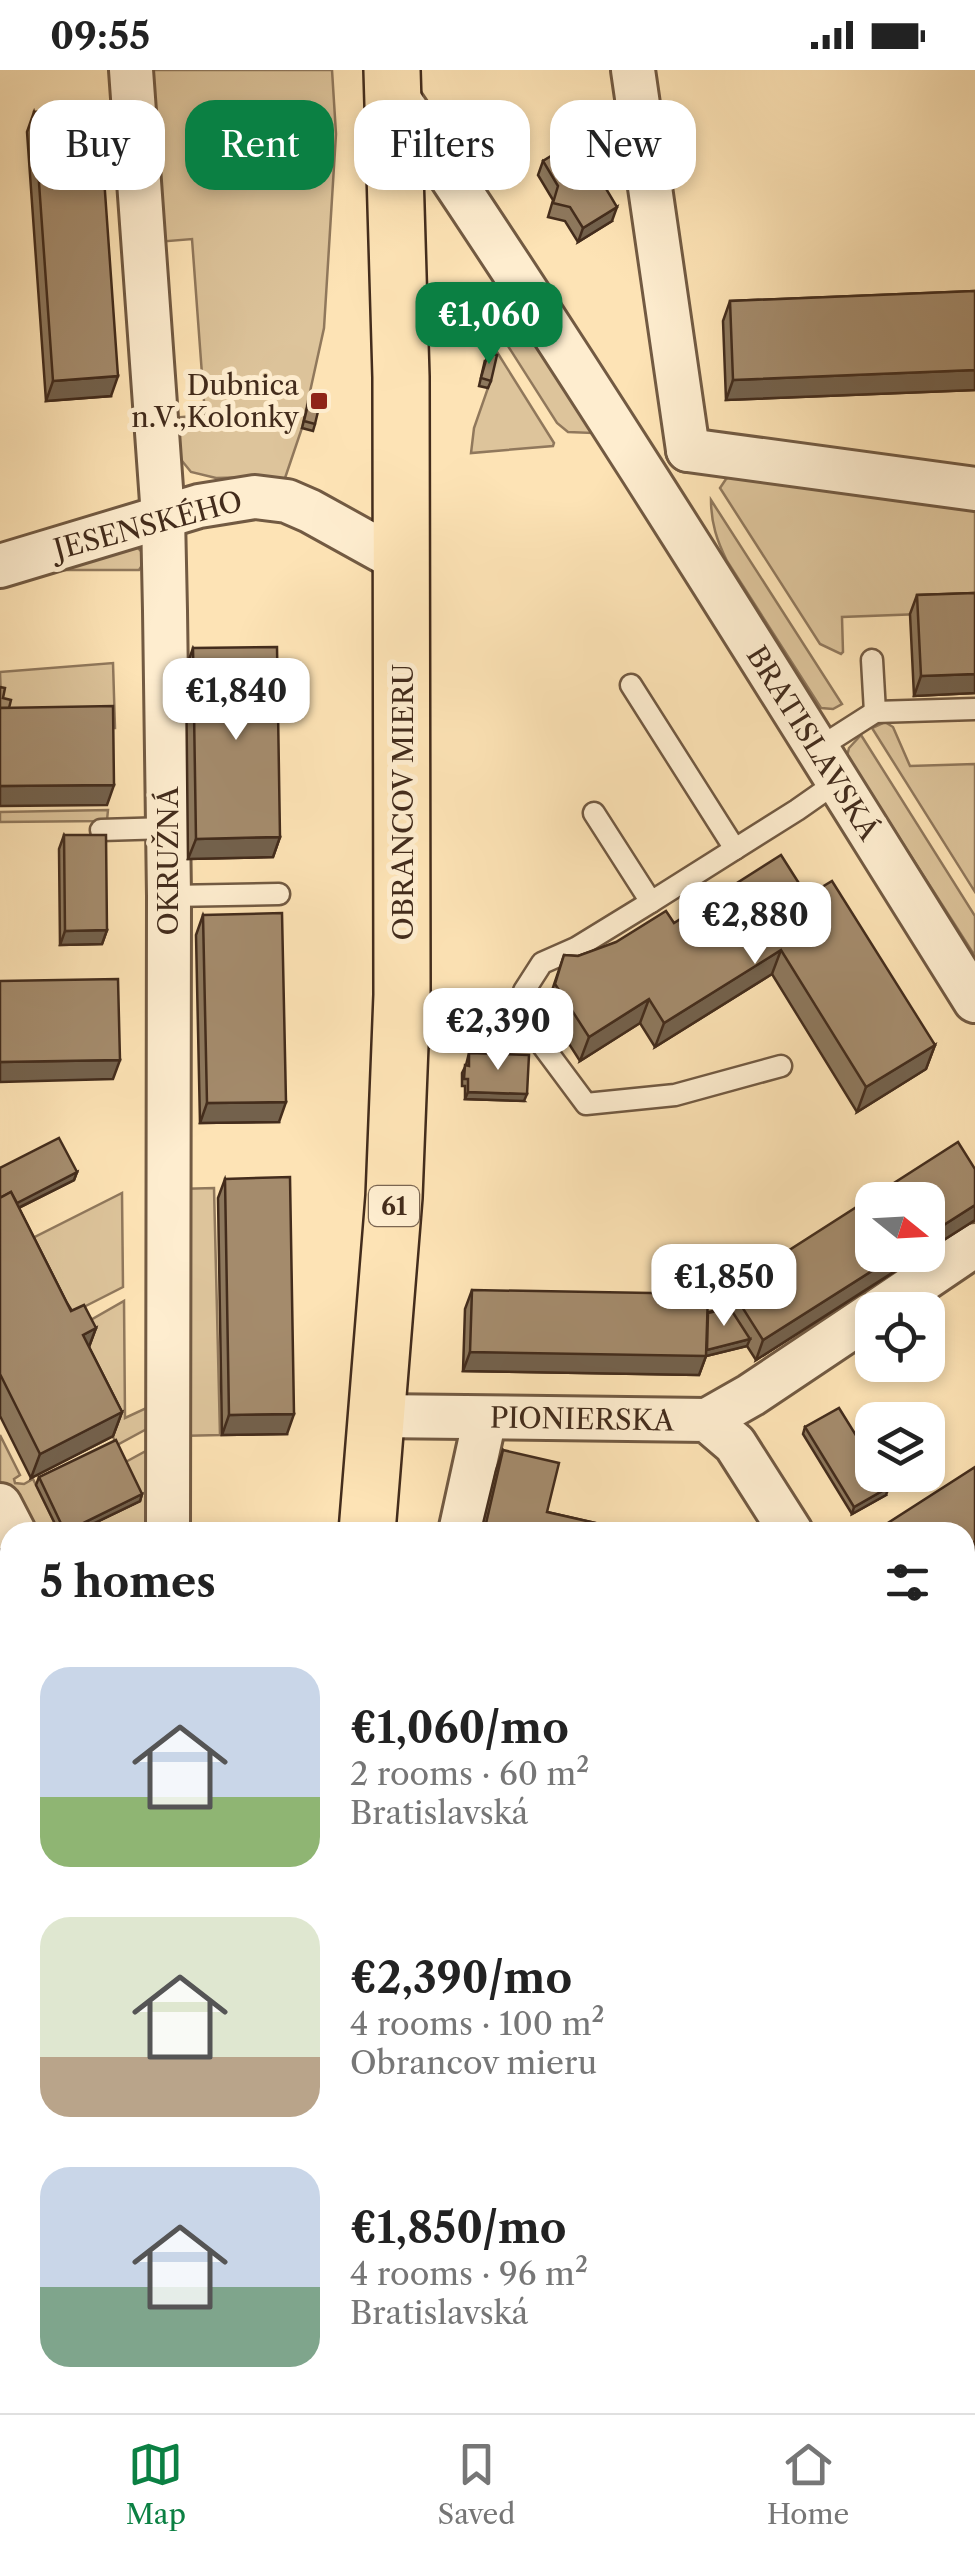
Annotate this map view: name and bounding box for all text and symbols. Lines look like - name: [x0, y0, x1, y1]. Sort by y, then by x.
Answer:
- text: 09:55: [50, 12, 150, 59]
- chip: Buy: [30, 100, 165, 190]
- chip: Rent: [185, 100, 334, 190]
- chip: Filters: [354, 100, 530, 190]
- chip: New: [550, 100, 696, 190]
- pin: €1,060: [408, 282, 570, 367]
- text: €1,060: [437, 295, 541, 334]
- place label: Dubnica n.V.,Kolonky: [131, 368, 299, 434]
- marker: Dubnica n.V.,Kolonky: [308, 390, 330, 412]
- street label: JESENSKÉHO: [46, 484, 246, 568]
- street label: BRATISLAVSKÁ: [740, 640, 887, 847]
- pin: €1,840: [155, 658, 317, 743]
- street label: OBRANCOV MIERU: [386, 664, 420, 940]
- text: €1,840: [185, 671, 287, 710]
- street label: OKRUŽNÁ: [151, 785, 185, 936]
- pin: €2,880: [674, 882, 836, 967]
- text: €2,880: [701, 895, 809, 934]
- pin: €2,390: [417, 988, 579, 1073]
- text: €2,390: [445, 1001, 551, 1040]
- north arrow: [855, 1182, 945, 1272]
- map controls: [855, 1182, 945, 1492]
- road number: 61: [369, 1186, 419, 1226]
- pin: €1,850: [643, 1244, 805, 1329]
- text: €1,850: [673, 1257, 775, 1296]
- button: locate: [855, 1292, 945, 1382]
- street label: PIONIERSKA: [490, 1400, 676, 1438]
- button: layers: [855, 1402, 945, 1492]
- icon: filters: [880, 1555, 935, 1610]
- text: 5 homes: [40, 1556, 216, 1608]
- text: €1,060/mo: [350, 1702, 569, 1754]
- icon: home: [120, 1707, 240, 1827]
- text: 2 rooms · 60 m²: [350, 1754, 589, 1793]
- text: Bratislavská: [350, 1793, 528, 1832]
- text: €2,390/mo: [350, 1952, 572, 2004]
- icon: home: [120, 1957, 240, 2077]
- text: 4 rooms · 100 m²: [350, 2004, 605, 2043]
- text: Obrancov mieru: [350, 2043, 597, 2082]
- text: €1,850/mo: [350, 2202, 567, 2254]
- icon: home: [120, 2207, 240, 2327]
- text: 4 rooms · 96 m²: [350, 2254, 588, 2293]
- text: Bratislavská: [350, 2293, 528, 2332]
- tab: Map: [126, 2437, 186, 2531]
- tab: Saved: [438, 2437, 515, 2531]
- tab: Home: [767, 2437, 849, 2531]

